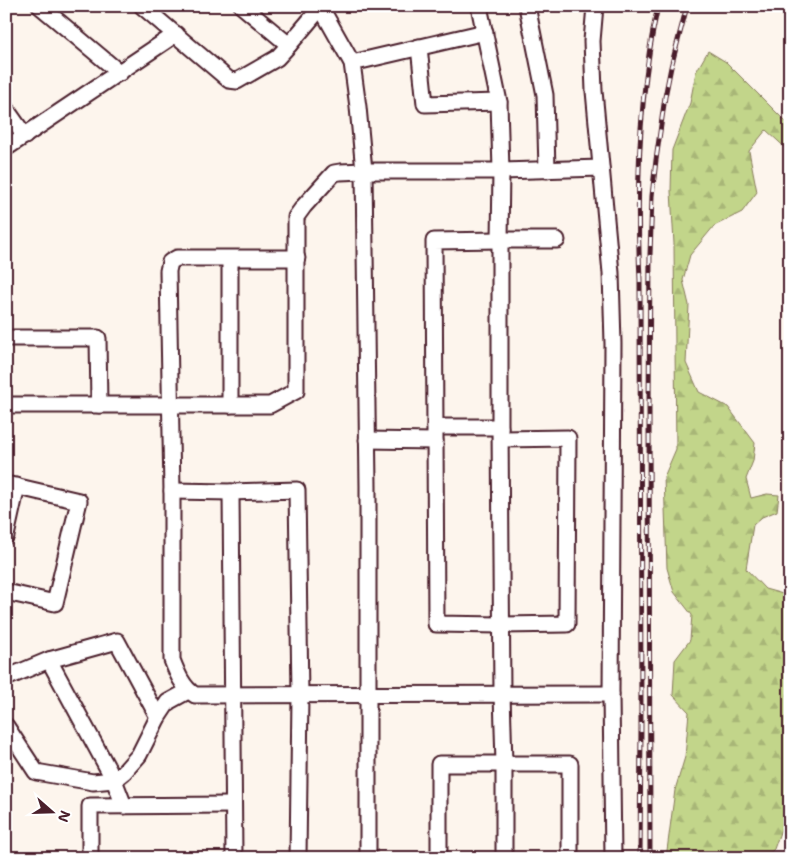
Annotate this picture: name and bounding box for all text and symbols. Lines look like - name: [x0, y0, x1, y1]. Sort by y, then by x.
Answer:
- north arrow: [28, 786, 78, 836]
- text: N: [54, 808, 75, 825]

